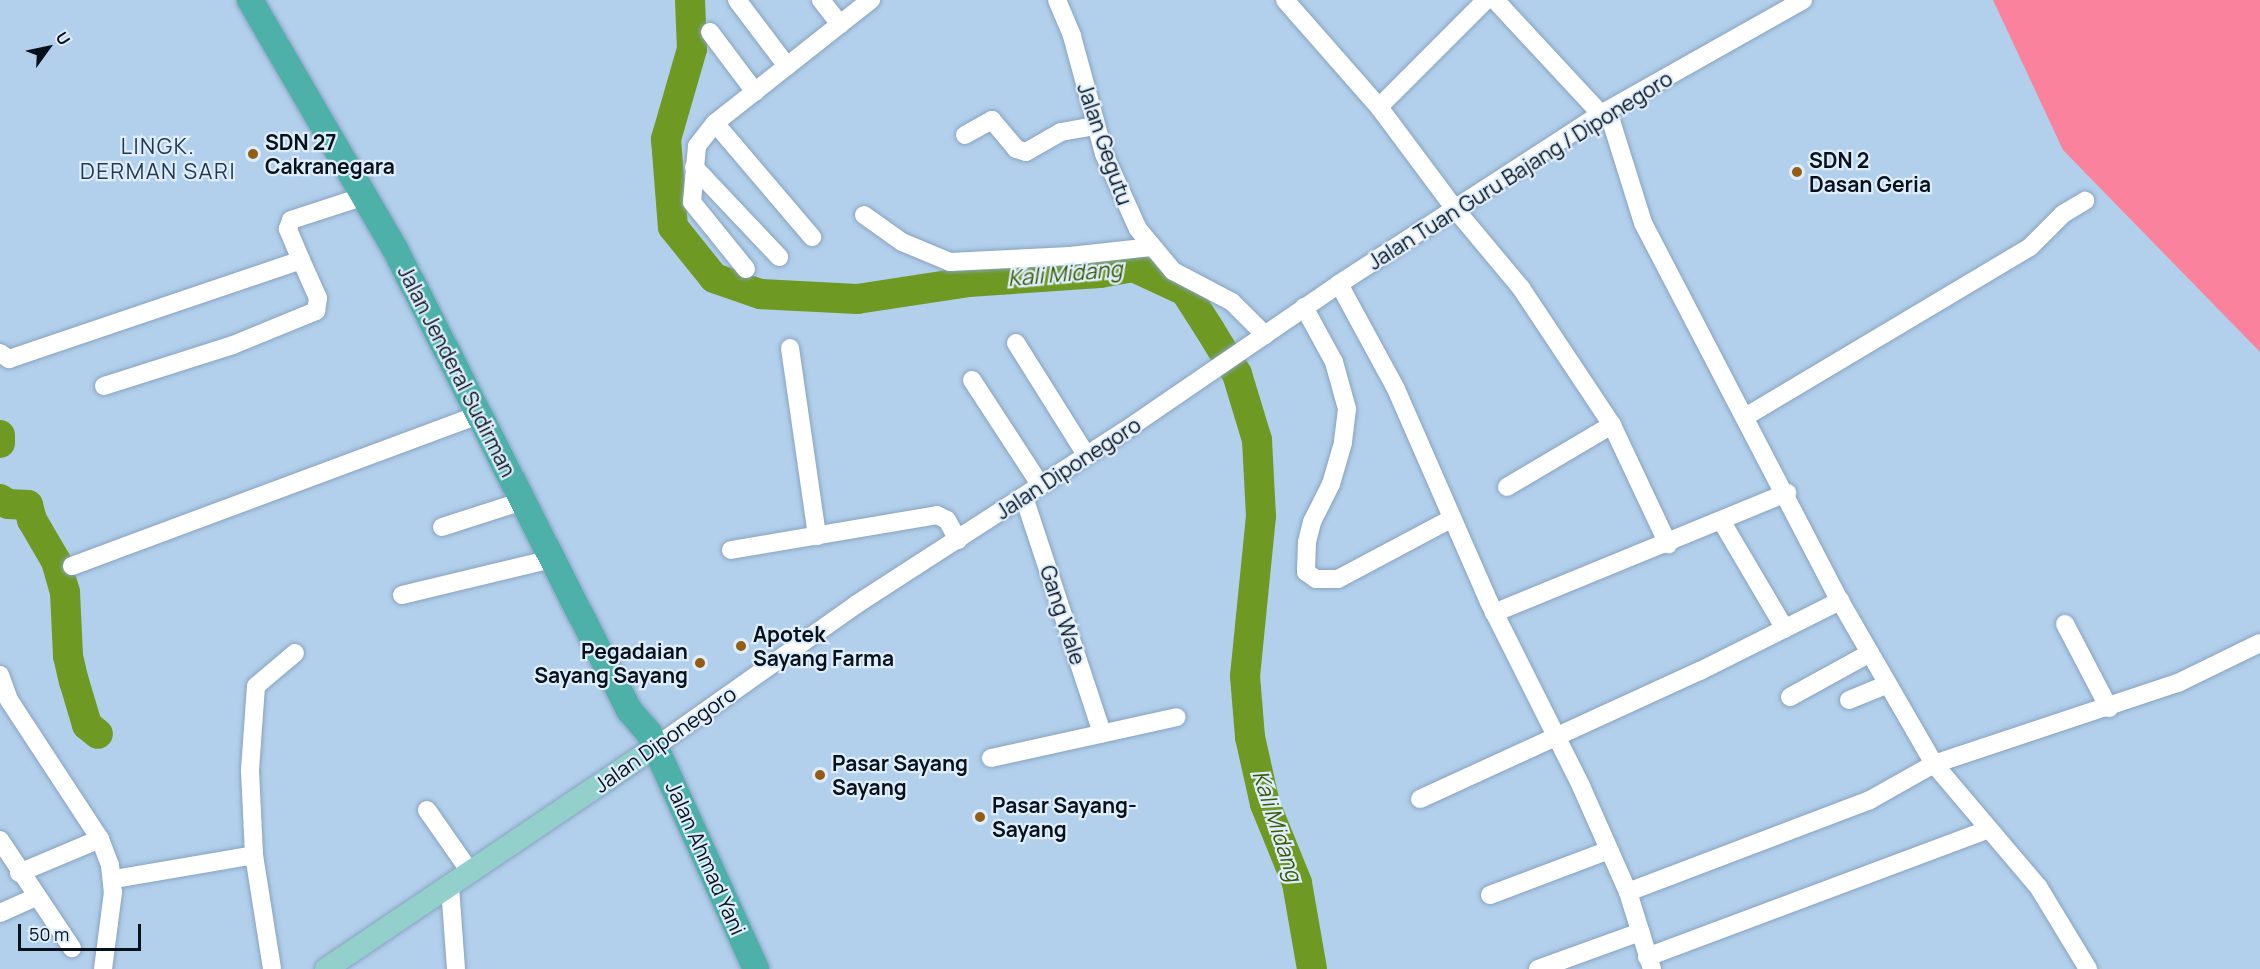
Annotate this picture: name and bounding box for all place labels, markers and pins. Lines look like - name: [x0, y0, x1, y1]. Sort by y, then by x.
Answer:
- place label: SDN 27 Cakranegara: [265, 129, 395, 179]
- marker: SDN 27 Cakranegara: [246, 147, 260, 161]
- place label: SDN 2 Dasan Geria: [1809, 147, 1931, 197]
- marker: SDN 2 Dasan Geria: [1790, 165, 1804, 179]
- place label: Apotek Sayang Farma: [753, 621, 894, 671]
- place label: Pegadaian Sayang Sayang: [534, 638, 688, 688]
- marker: Apotek Sayang Farma: [734, 639, 748, 653]
- marker: Pegadaian Sayang Sayang: [693, 656, 707, 670]
- place label: Pasar Sayang Sayang: [832, 750, 968, 800]
- marker: Pasar Sayang Sayang: [813, 768, 827, 782]
- place label: Pasar Sayang- Sayang: [992, 792, 1137, 842]
- marker: Pasar Sayang- Sayang: [973, 810, 987, 824]

